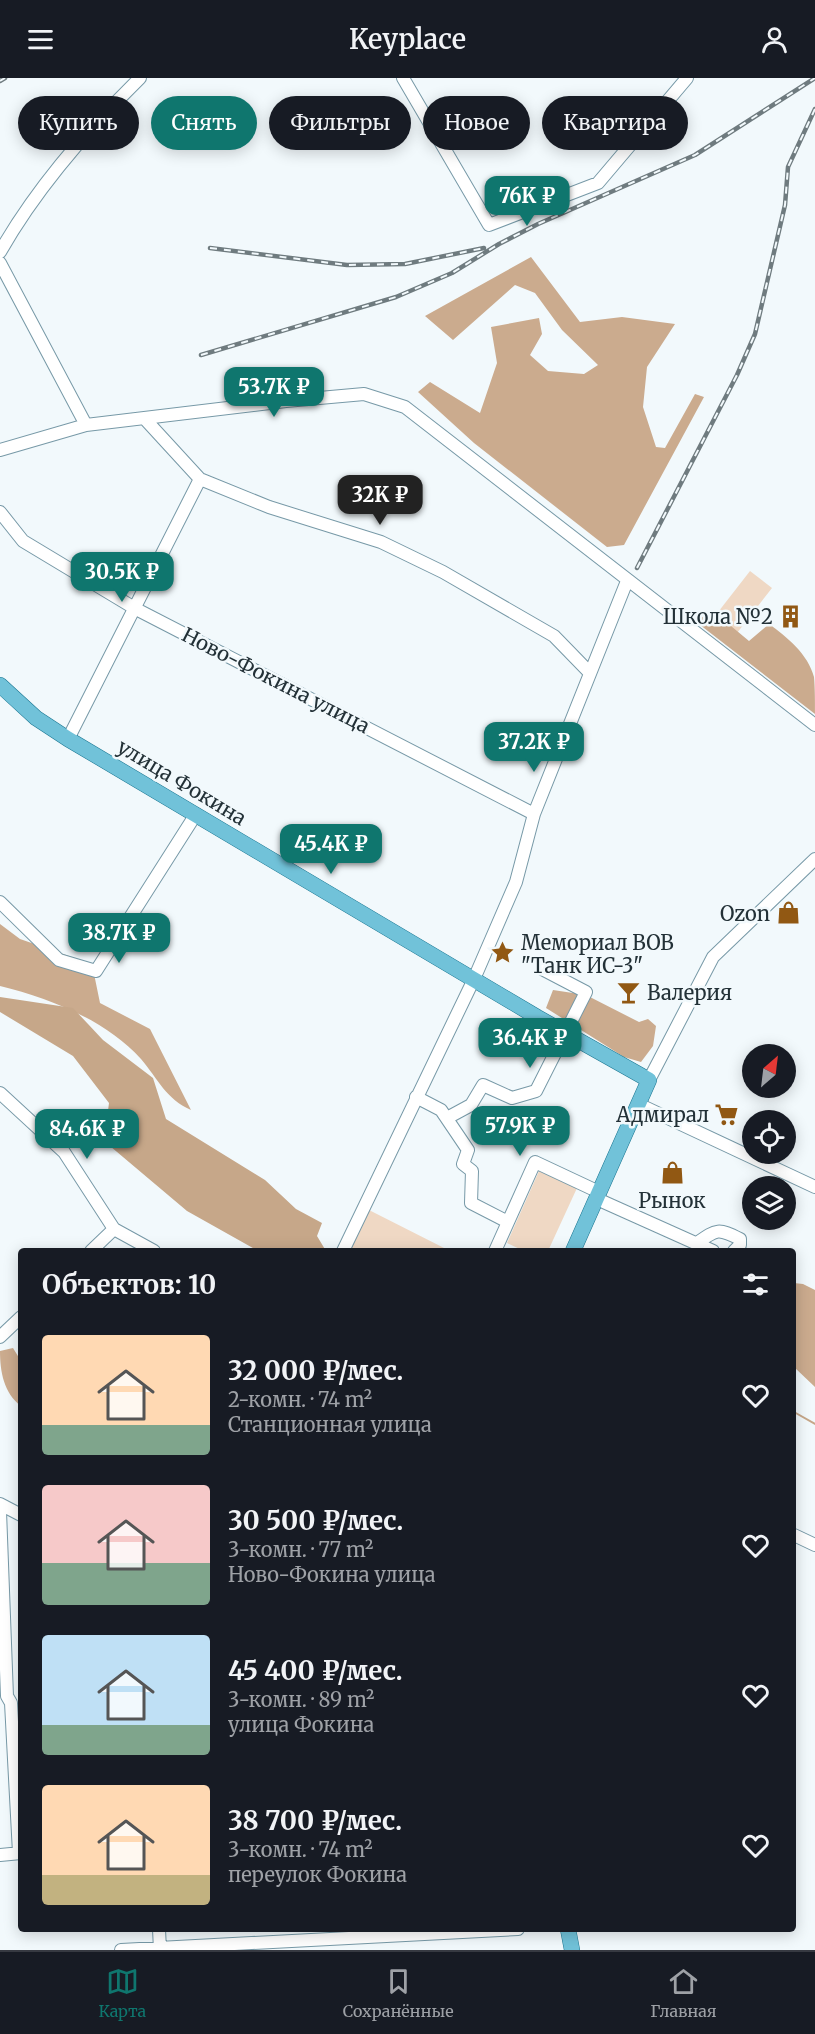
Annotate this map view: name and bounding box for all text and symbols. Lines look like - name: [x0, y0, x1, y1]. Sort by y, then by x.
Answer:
- text: Keyplace: [349, 22, 466, 56]
- icon: menu: [24, 23, 57, 56]
- icon: person: [758, 23, 791, 56]
- chip: Купить: [18, 96, 139, 150]
- chip: Снять: [151, 96, 257, 150]
- chip: Фильтры: [269, 96, 411, 150]
- chip: Новое: [423, 96, 530, 150]
- chip: Квартира: [542, 96, 688, 150]
- pin: 76K ₽: [485, 176, 569, 227]
- text: 76K ₽: [499, 183, 555, 208]
- pin: 53.7K ₽: [219, 367, 329, 418]
- text: 53.7K ₽: [238, 374, 310, 399]
- pin: 32K ₽: [338, 475, 422, 526]
- text: 32K ₽: [352, 482, 408, 507]
- pin: 30.5K ₽: [67, 552, 177, 603]
- text: 30.5K ₽: [85, 559, 159, 584]
- building icon: Школа №2: [778, 603, 804, 629]
- place label: Школа №2: [663, 604, 773, 629]
- street label: Ново-Фокина улица: [178, 622, 374, 738]
- pin: 37.2K ₽: [479, 722, 589, 773]
- text: 37.2K ₽: [498, 729, 570, 754]
- street label: улица Фокина: [113, 734, 251, 831]
- pin: 45.4K ₽: [276, 824, 386, 875]
- text: 45.4K ₽: [294, 831, 368, 856]
- shop icon: Ozon: [775, 900, 801, 926]
- place label: Ozon: [720, 901, 770, 926]
- pin: 38.7K ₽: [64, 913, 174, 964]
- text: 38.7K ₽: [82, 920, 156, 945]
- place label: Мемориал ВОВ "Танк ИС-3": [521, 930, 674, 978]
- place icon: Мемориал ВОВ "Танк ИС-3": [490, 940, 516, 966]
- bar icon: Валерия: [616, 979, 642, 1005]
- place label: Валерия: [647, 980, 732, 1005]
- pin: 36.4K ₽: [475, 1018, 585, 1069]
- text: 36.4K ₽: [492, 1025, 568, 1050]
- north arrow: [742, 1044, 796, 1098]
- map controls: [742, 1044, 796, 1230]
- supermarket icon: Адмирал: [714, 1101, 740, 1127]
- place label: Адмирал: [615, 1102, 709, 1127]
- pin: 57.9K ₽: [465, 1106, 575, 1157]
- pin: 84.6K ₽: [32, 1109, 142, 1160]
- button: locate: [742, 1110, 796, 1164]
- text: 57.9K ₽: [485, 1113, 555, 1138]
- text: 84.6K ₽: [49, 1116, 125, 1141]
- shop icon: Рынок: [659, 1159, 685, 1185]
- button: layers: [742, 1176, 796, 1230]
- place label: Рынок: [638, 1188, 706, 1213]
- text: Объектов: 10: [42, 1268, 216, 1301]
- icon: filters: [739, 1268, 772, 1301]
- text: 32 000 ₽/мес.: [228, 1354, 404, 1387]
- icon: home: [90, 1359, 162, 1431]
- icon: heart: [739, 1379, 772, 1412]
- text: 2-комн. · 74 m²: [228, 1387, 372, 1412]
- text: Станционная улица: [228, 1412, 432, 1437]
- text: 30 500 ₽/мес.: [228, 1504, 403, 1537]
- icon: home: [90, 1509, 162, 1581]
- icon: heart: [739, 1529, 772, 1562]
- text: 3-комн. · 77 m²: [228, 1537, 373, 1562]
- text: Ново-Фокина улица: [228, 1562, 435, 1587]
- text: 45 400 ₽/мес.: [228, 1654, 403, 1687]
- icon: home: [90, 1659, 162, 1731]
- icon: heart: [739, 1679, 772, 1712]
- text: 3-комн. · 89 m²: [228, 1687, 374, 1712]
- text: улица Фокина: [228, 1712, 374, 1737]
- text: 38 700 ₽/мес.: [228, 1804, 402, 1837]
- icon: home: [90, 1809, 162, 1881]
- icon: heart: [739, 1829, 772, 1862]
- text: 3-комн. · 74 m²: [228, 1837, 373, 1862]
- text: переулок Фокина: [228, 1862, 407, 1887]
- tab: Карта: [98, 1965, 146, 2021]
- tab: Сохранённые: [343, 1965, 454, 2021]
- tab: Главная: [650, 1965, 717, 2021]

